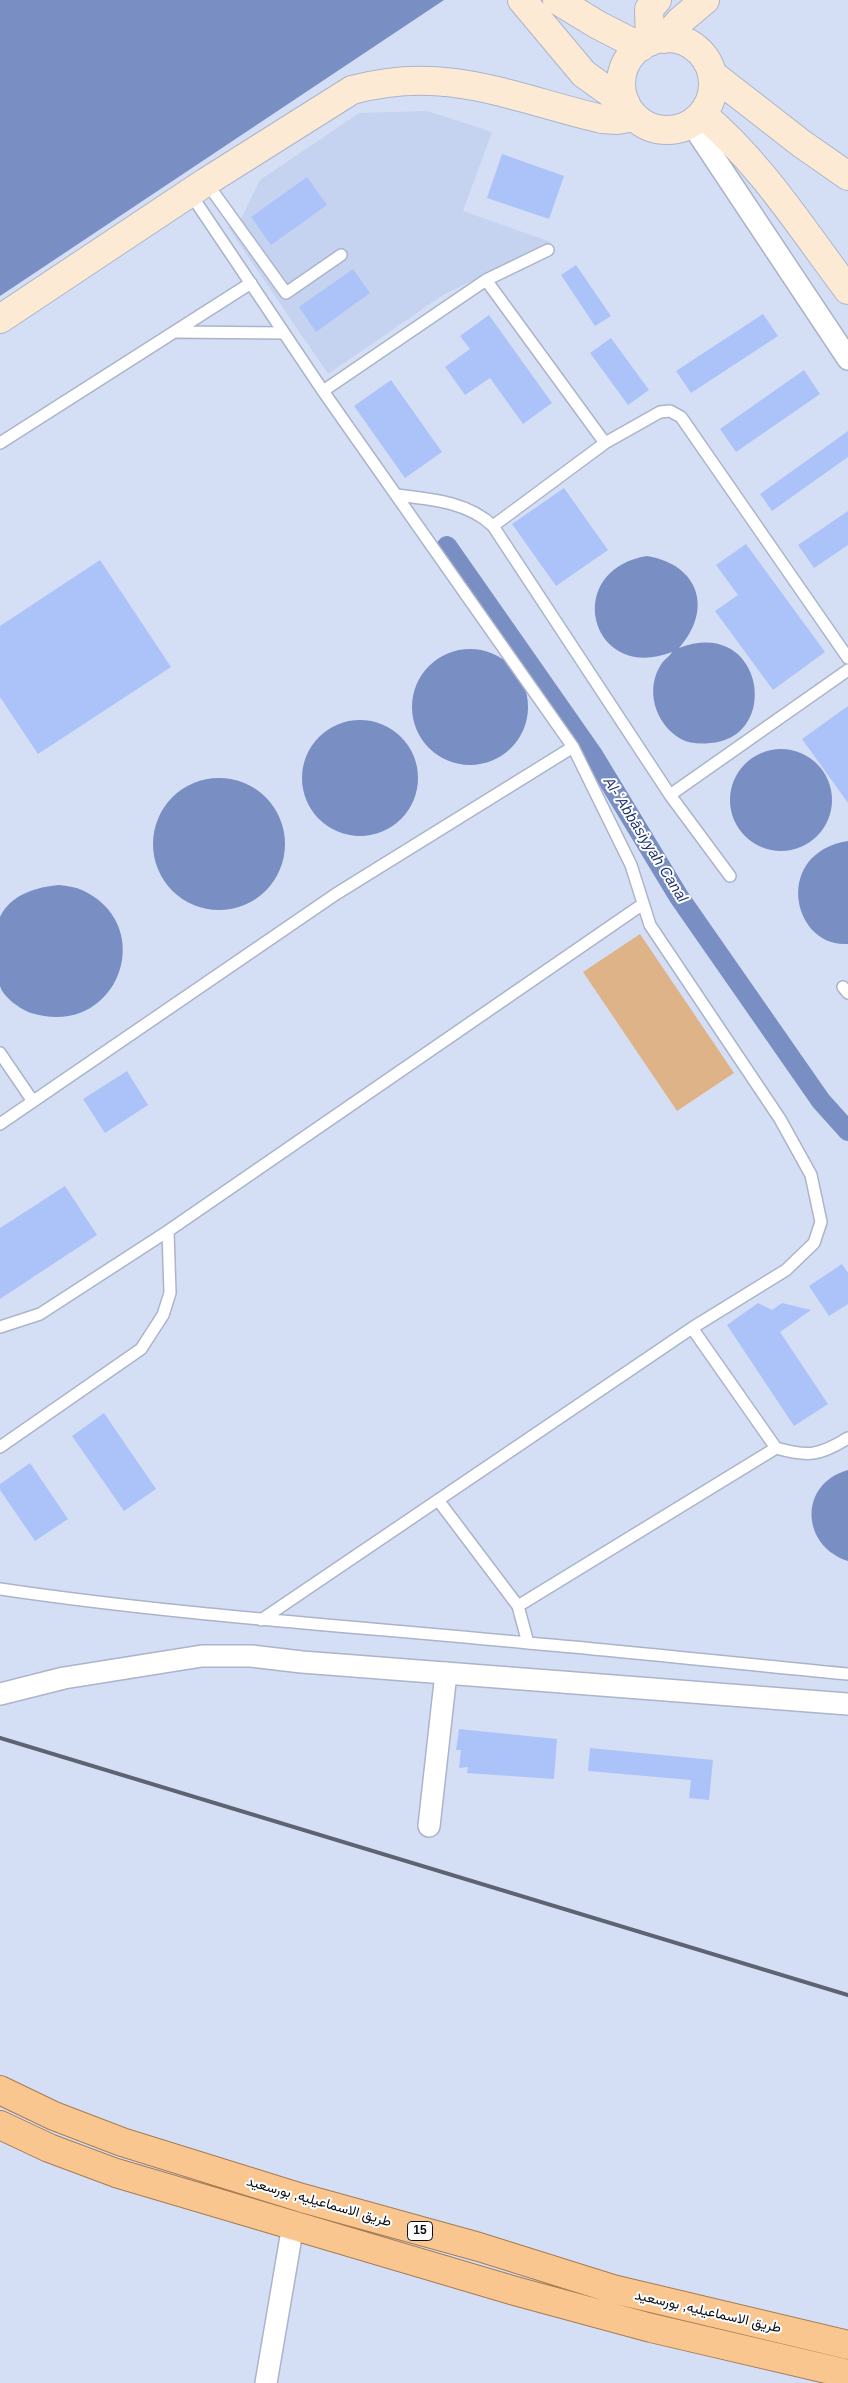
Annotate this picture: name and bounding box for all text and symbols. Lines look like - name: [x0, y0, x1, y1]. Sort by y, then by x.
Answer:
- water label: Al-ʿAbbāsiyyah Canal: [599, 774, 691, 906]
- street label: طريق الاسماعيليه, بورسعيد: [245, 2173, 393, 2231]
- road number: 15: [408, 2222, 432, 2240]
- street label: طريق الاسماعيليه, بورسعيد: [633, 2287, 783, 2337]

